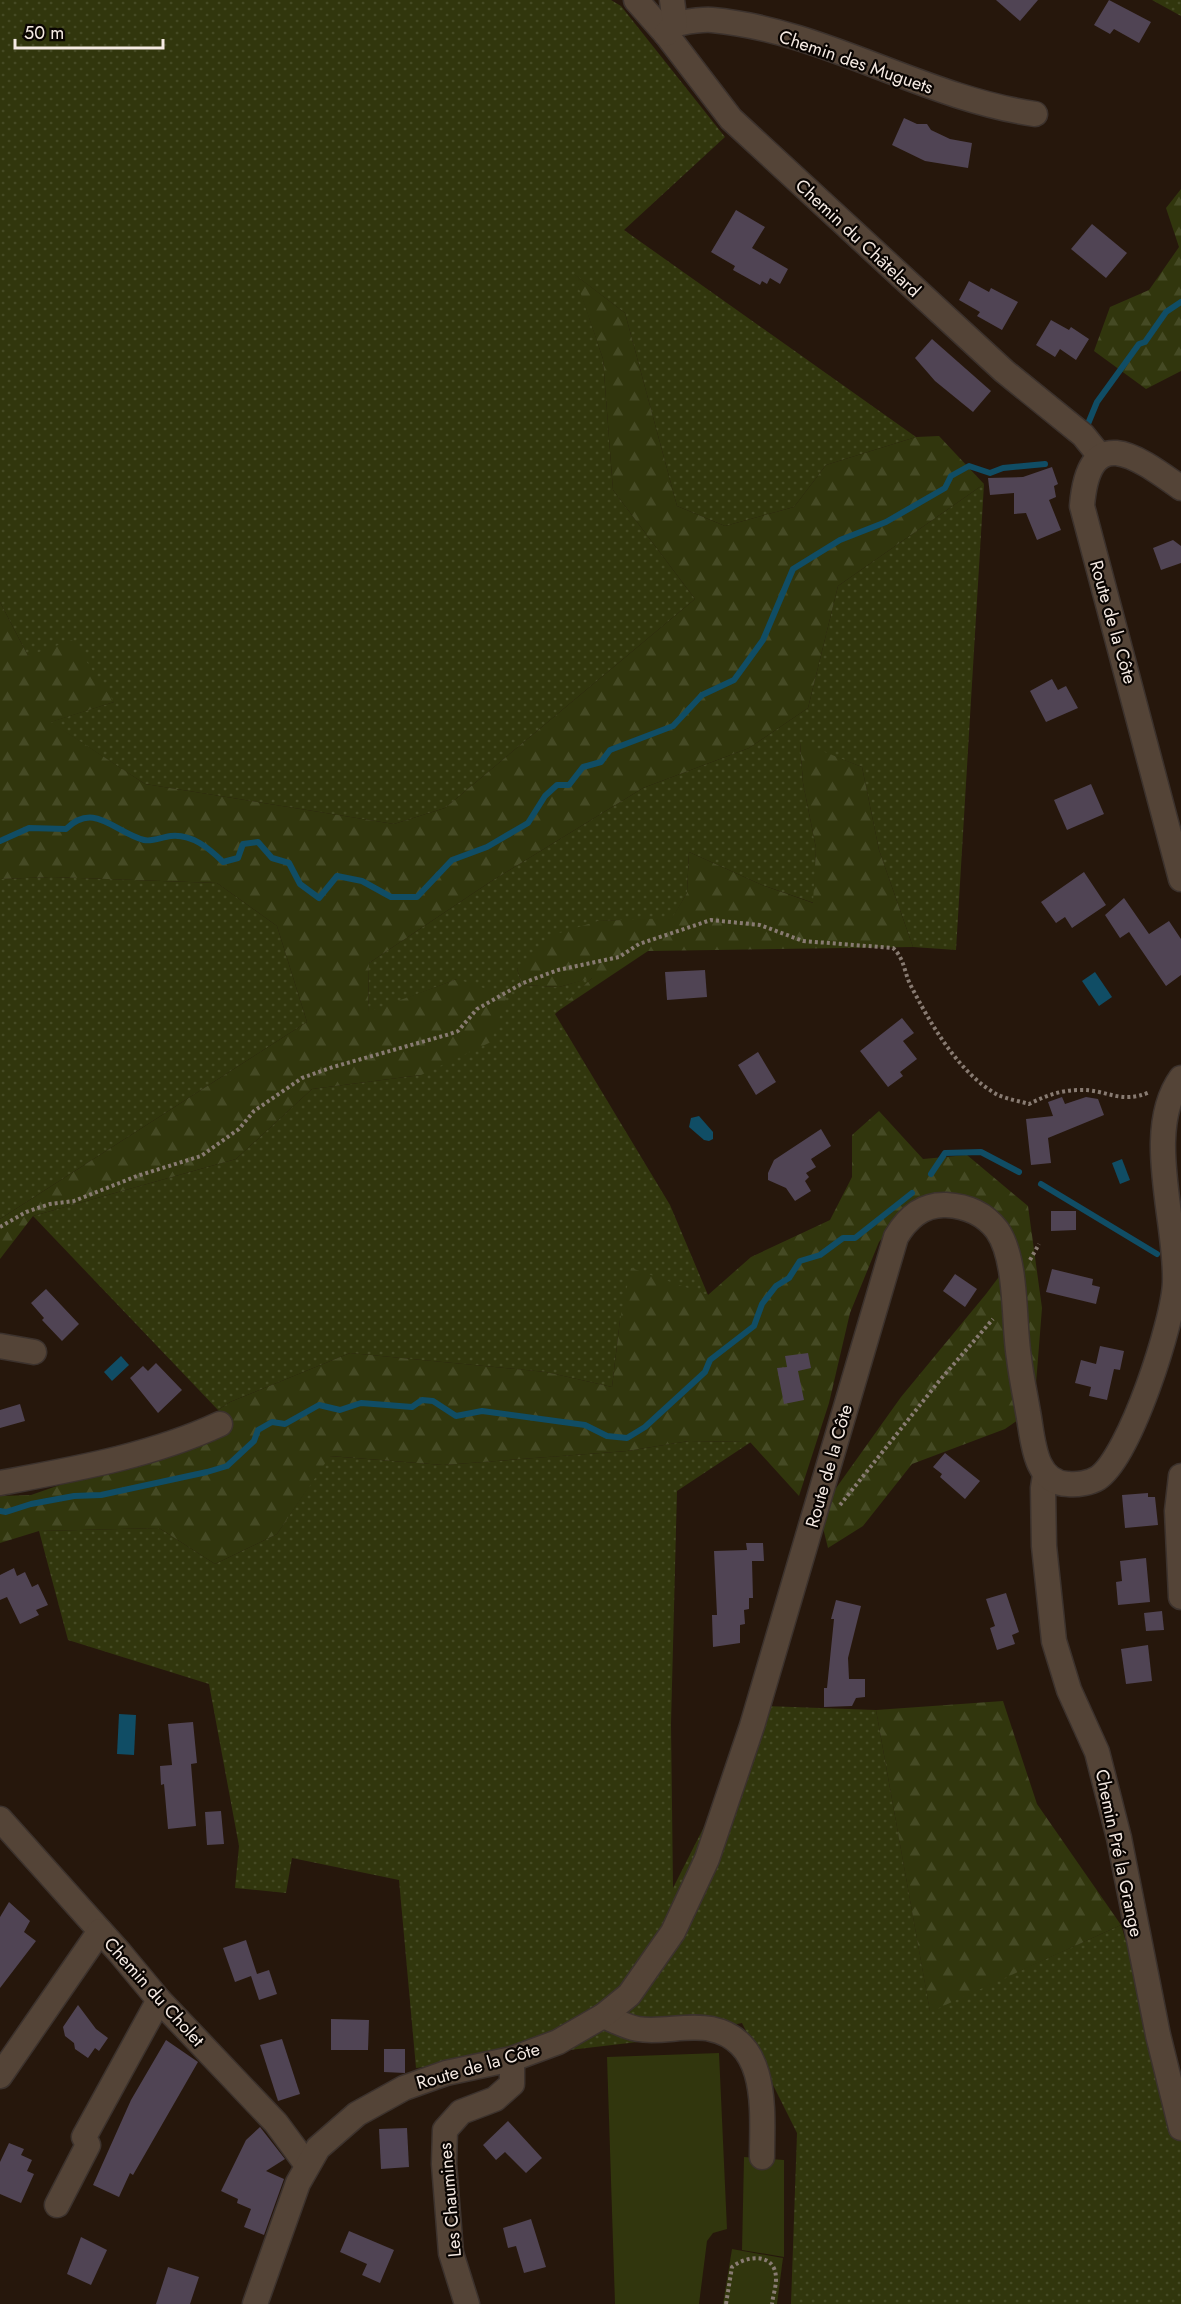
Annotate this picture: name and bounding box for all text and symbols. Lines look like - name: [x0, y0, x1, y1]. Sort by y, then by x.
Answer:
- scale bar: [15, 12, 164, 50]
- text: 50 m: [24, 20, 64, 46]
- street label: Chemin des Muguets: [775, 23, 937, 101]
- street label: Chemin du Châtelard: [790, 173, 926, 303]
- street label: Route de la Côte: [1083, 557, 1143, 687]
- street label: Route de la Côte: [799, 1401, 859, 1531]
- street label: Chemin Pré la Grange: [1089, 1767, 1149, 1939]
- street label: Chemin du Cholet: [98, 1932, 211, 2053]
- street label: Route de la Côte: [413, 2036, 543, 2096]
- street label: Les Chaumines: [432, 2142, 468, 2258]

